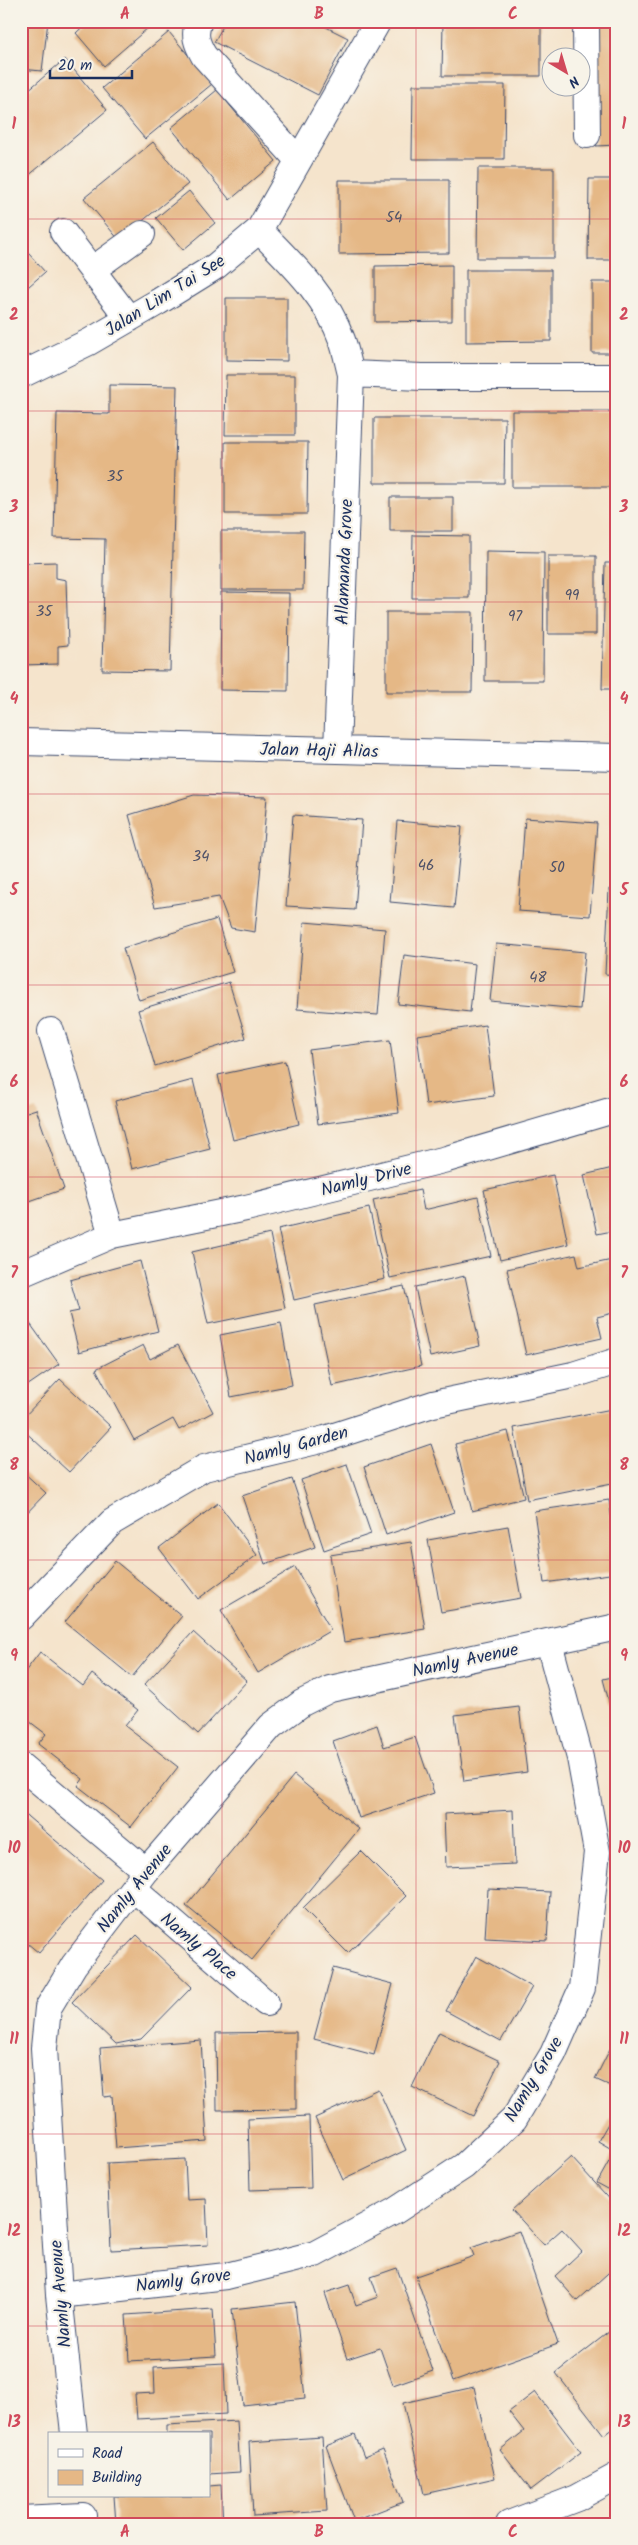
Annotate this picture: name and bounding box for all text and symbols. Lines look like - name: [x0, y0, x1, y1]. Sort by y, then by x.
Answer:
- text: A: [120, 2, 130, 27]
- text: B: [314, 2, 324, 27]
- text: C: [508, 2, 518, 27]
- scale bar: [50, 48, 132, 80]
- north arrow: [540, 48, 590, 98]
- text: 20 m: [58, 54, 92, 78]
- text: N: [563, 70, 584, 93]
- text: 1: [12, 112, 17, 137]
- text: 1: [622, 112, 627, 137]
- house number: 54: [386, 206, 402, 230]
- street label: Jalan Lim Tai See: [100, 248, 232, 345]
- text: 2: [9, 303, 19, 328]
- text: 2: [619, 303, 629, 328]
- house number: 35: [107, 465, 124, 489]
- text: 3: [9, 495, 19, 520]
- text: 3: [619, 495, 629, 520]
- street label: Allamanda Grove: [329, 499, 362, 626]
- house number: 99: [565, 584, 580, 608]
- house number: 35: [36, 600, 53, 624]
- house number: 97: [508, 605, 523, 629]
- text: 4: [10, 687, 19, 712]
- text: 4: [620, 687, 629, 712]
- street label: Jalan Haji Alias: [259, 736, 379, 767]
- house number: 34: [193, 845, 209, 869]
- house number: 46: [418, 854, 434, 878]
- house number: 50: [549, 856, 565, 880]
- text: 5: [9, 878, 20, 903]
- text: 5: [619, 878, 630, 903]
- house number: 48: [529, 966, 548, 990]
- text: 6: [10, 1070, 19, 1095]
- text: 6: [620, 1070, 629, 1095]
- street label: Namly Drive: [318, 1155, 415, 1206]
- text: 7: [10, 1261, 18, 1286]
- text: 7: [620, 1261, 628, 1286]
- street label: Namly Garden: [241, 1419, 352, 1474]
- text: 8: [9, 1453, 19, 1478]
- text: 8: [619, 1453, 629, 1478]
- street label: Namly Avenue: [409, 1636, 521, 1687]
- text: 9: [10, 1644, 18, 1669]
- text: 9: [620, 1644, 628, 1669]
- text: 10: [7, 1836, 21, 1861]
- text: 10: [617, 1836, 631, 1861]
- street label: Namly Avenue: [90, 1838, 180, 1940]
- street label: Namly Place: [153, 1906, 243, 1988]
- text: 11: [9, 2027, 19, 2052]
- text: 11: [619, 2027, 629, 2052]
- street label: Namly Grove: [497, 2031, 571, 2128]
- text: 12: [7, 2219, 21, 2244]
- text: 12: [617, 2219, 631, 2244]
- street label: Namly Avenue: [42, 2239, 81, 2349]
- street label: Namly Grove: [134, 2261, 233, 2302]
- text: 13: [7, 2410, 21, 2435]
- text: 13: [617, 2410, 631, 2435]
- legend: [48, 2432, 210, 2498]
- text: Road: [92, 2442, 123, 2466]
- text: Building: [92, 2466, 142, 2490]
- text: A: [120, 2520, 130, 2545]
- text: B: [314, 2520, 324, 2545]
- text: C: [508, 2520, 518, 2545]

